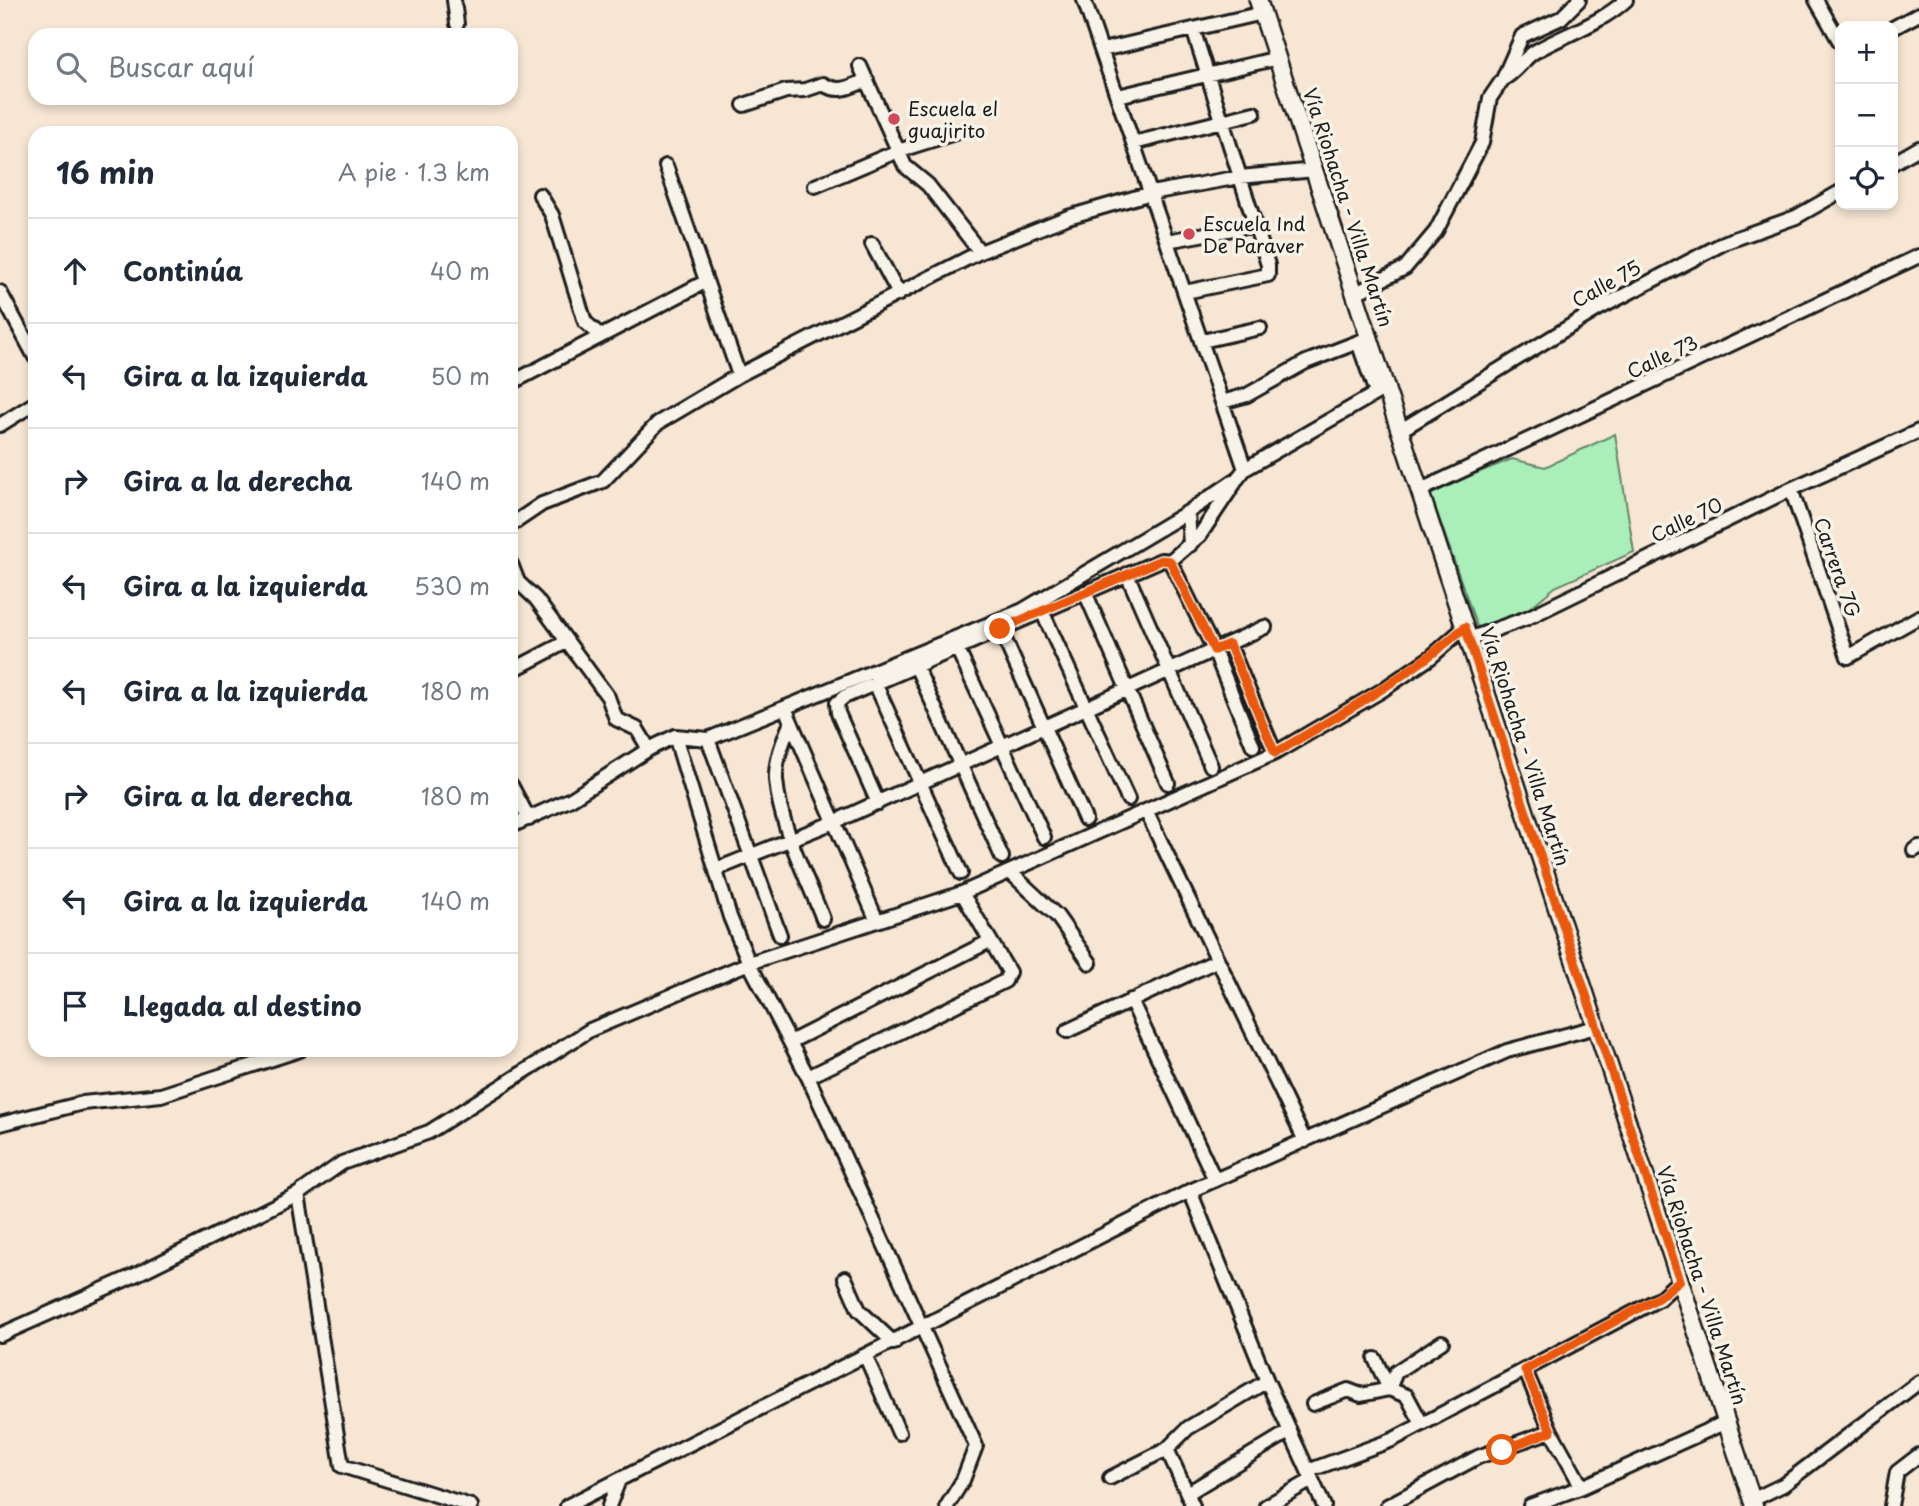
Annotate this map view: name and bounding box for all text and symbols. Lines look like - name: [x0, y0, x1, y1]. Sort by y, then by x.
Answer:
- map controls: [1835, 21, 1898, 210]
- button: +: [1835, 21, 1898, 84]
- search box: [28, 28, 518, 105]
- text: Buscar aquí: [108, 47, 254, 86]
- icon: search: [52, 48, 90, 86]
- street label: Vía Riohacha - Villa Martín: [1297, 84, 1401, 330]
- button: −: [1835, 84, 1898, 147]
- place label: Escuela el guajirito: [908, 94, 998, 144]
- marker: Escuela el guajirito: [886, 111, 902, 127]
- button: locate: [1835, 147, 1898, 210]
- text: 16 min: [56, 149, 155, 194]
- text: A pie · 1.3 km: [338, 154, 490, 189]
- place label: Escuela Ind De Paraver: [1203, 209, 1306, 259]
- marker: Escuela Ind De Paraver: [1181, 226, 1197, 242]
- text: Continúa: [123, 251, 243, 290]
- icon: ahead: [56, 252, 94, 290]
- text: 40 m: [430, 253, 490, 288]
- street label: Calle 75: [1566, 253, 1646, 313]
- street label: Calle 73: [1622, 327, 1702, 385]
- text: Gira a la izquierda: [123, 356, 368, 395]
- icon: left: [56, 357, 94, 395]
- text: 50 m: [430, 358, 490, 393]
- text: Gira a la derecha: [123, 461, 353, 500]
- icon: right: [56, 462, 94, 500]
- text: 140 m: [421, 463, 490, 498]
- street label: Calle 70: [1645, 490, 1727, 548]
- street label: Carrera 7G: [1808, 513, 1868, 621]
- text: Gira a la izquierda: [123, 566, 368, 605]
- icon: left: [56, 567, 94, 605]
- text: 530 m: [414, 568, 490, 603]
- route end: [984, 613, 1015, 644]
- street label: Vía Riohacha - Villa Martín: [1474, 623, 1578, 869]
- text: Gira a la izquierda: [123, 671, 368, 710]
- icon: left: [56, 672, 94, 710]
- text: 180 m: [421, 673, 490, 708]
- text: Gira a la derecha: [123, 776, 353, 815]
- icon: right: [56, 777, 94, 815]
- text: 180 m: [421, 778, 490, 813]
- text: Gira a la izquierda: [123, 881, 368, 920]
- icon: left: [56, 882, 94, 920]
- text: 140 m: [421, 883, 490, 918]
- text: Llegada al destino: [123, 986, 362, 1025]
- icon: arrive: [56, 987, 94, 1025]
- street label: Vía Riohacha - Villa Martín: [1651, 1162, 1755, 1408]
- route start: [1486, 1434, 1517, 1465]

